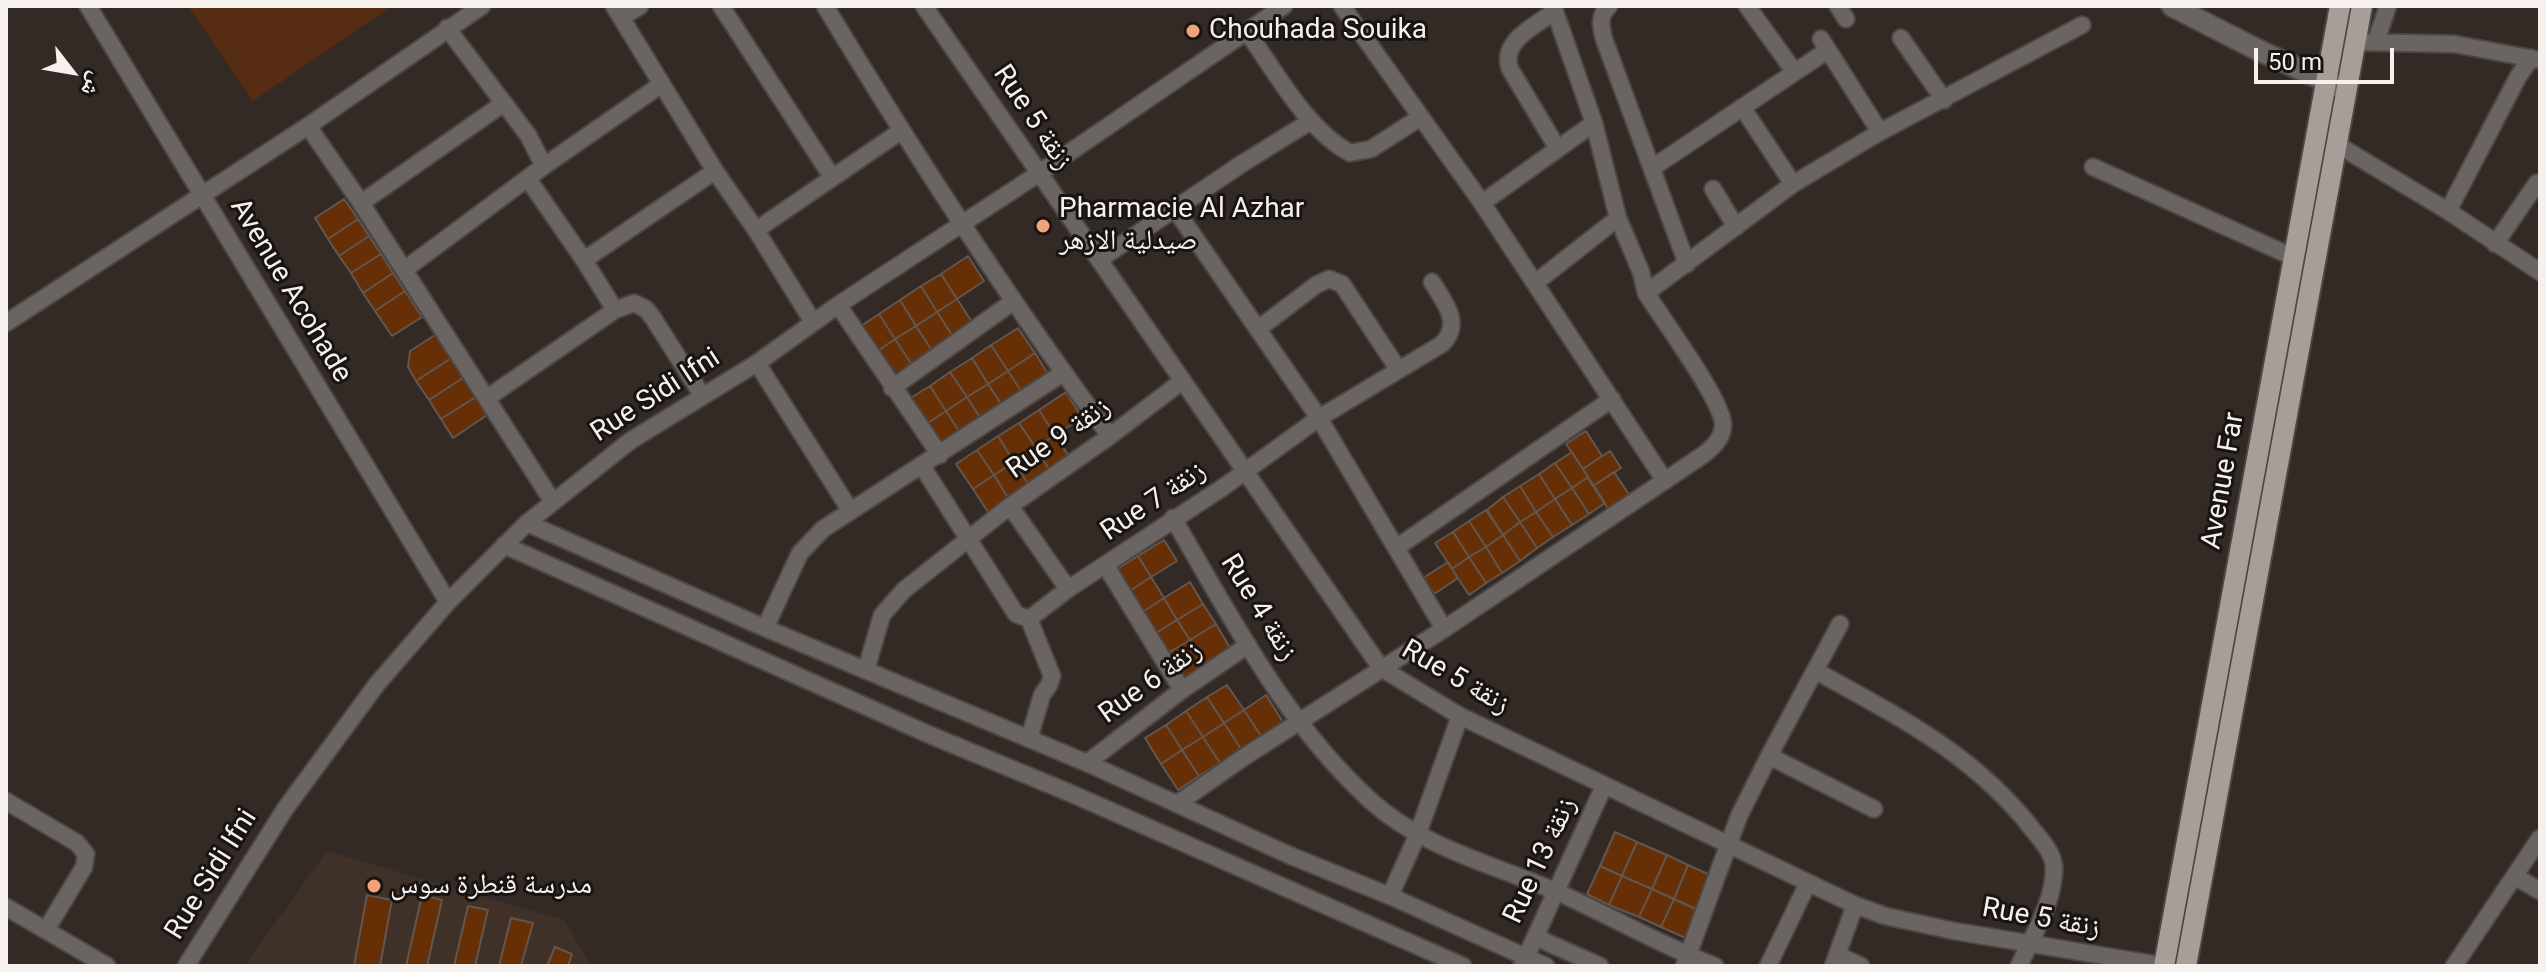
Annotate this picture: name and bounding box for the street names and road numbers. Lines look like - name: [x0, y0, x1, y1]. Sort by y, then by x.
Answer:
- street label: Rue 5 زنقة: [985, 59, 1079, 177]
- street label: Avenue Acohade: [222, 193, 358, 389]
- street label: Rue Sidi Ifni: [585, 342, 727, 450]
- street label: Rue 9 زنقة: [1001, 391, 1117, 487]
- street label: Avenue Far: [2195, 410, 2253, 552]
- street label: Rue 7 زنقة: [1095, 455, 1213, 549]
- street label: Rue 4 زنقة: [1212, 549, 1304, 667]
- street label: Rue 6 زنقة: [1093, 634, 1209, 732]
- street label: Rue 5 زنقة: [1395, 634, 1515, 722]
- street label: Rue 13 زنقة: [1497, 793, 1585, 929]
- street label: Rue Sidi Ifni: [159, 804, 265, 946]
- street label: Rue 5 زنقة: [1979, 892, 2103, 946]

